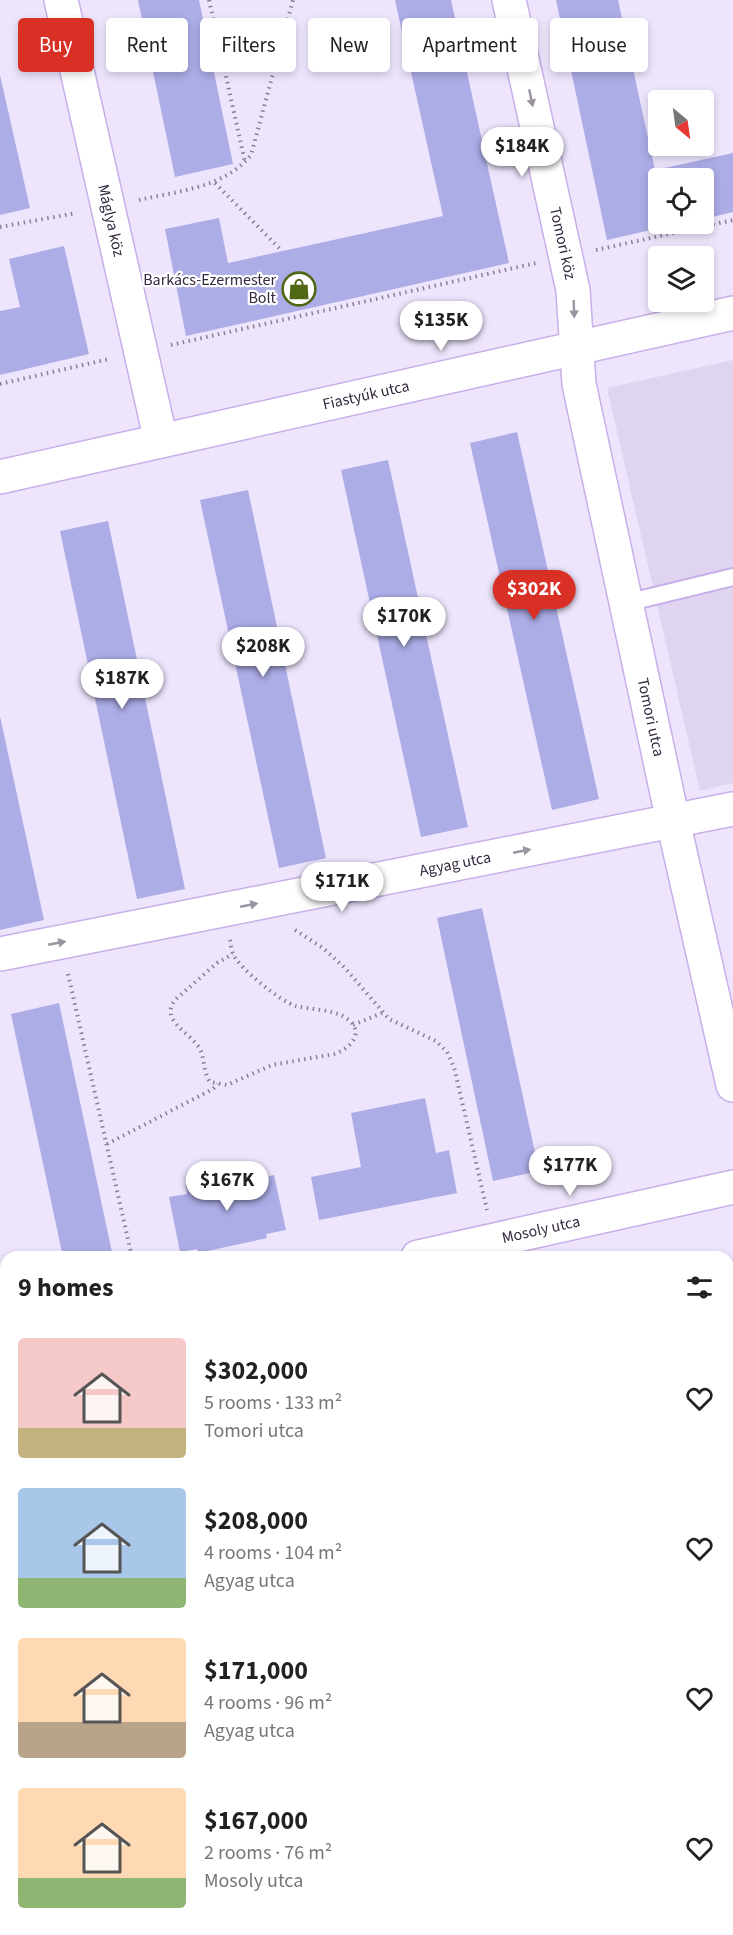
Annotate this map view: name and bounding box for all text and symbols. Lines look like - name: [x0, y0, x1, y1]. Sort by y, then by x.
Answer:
- chip: Buy: [18, 18, 94, 72]
- chip: Rent: [106, 18, 188, 72]
- chip: Filters: [200, 18, 296, 72]
- chip: New: [308, 18, 390, 72]
- chip: Apartment: [402, 18, 538, 72]
- chip: House: [550, 18, 648, 72]
- one-way arrow: [526, 89, 536, 107]
- north arrow: [648, 90, 714, 156]
- map controls: [648, 90, 714, 312]
- pin: $184K: [480, 127, 564, 178]
- text: $184K: [495, 132, 549, 160]
- button: locate: [648, 168, 714, 234]
- street label: Máglya köz: [92, 182, 130, 259]
- street label: Tomori köz: [544, 205, 581, 282]
- button: layers: [648, 246, 714, 312]
- place label: Barkács-Ezermester Bolt: [143, 269, 277, 309]
- shop icon: Barkács-Ezermester Bolt: [281, 271, 317, 307]
- one-way arrow: [569, 300, 578, 319]
- pin: $135K: [399, 301, 483, 352]
- text: $135K: [414, 306, 468, 334]
- street label: Fiastyúk utca: [321, 375, 411, 415]
- pin: $302K: [492, 570, 576, 621]
- text: $302K: [507, 575, 561, 603]
- pin: $170K: [362, 597, 446, 648]
- text: $170K: [377, 602, 431, 630]
- pin: $208K: [221, 627, 305, 678]
- text: $208K: [236, 632, 290, 660]
- pin: $187K: [80, 659, 164, 710]
- text: $187K: [95, 664, 149, 692]
- street label: Tomori utca: [632, 676, 670, 759]
- street label: Agyag utca: [417, 846, 493, 882]
- one-way arrow: [513, 846, 532, 855]
- pin: $171K: [300, 862, 384, 913]
- text: $171K: [315, 867, 369, 895]
- one-way arrow: [239, 900, 258, 909]
- one-way arrow: [48, 938, 67, 947]
- pin: $177K: [528, 1146, 612, 1197]
- text: $177K: [543, 1151, 597, 1179]
- pin: $167K: [185, 1161, 269, 1212]
- text: $167K: [200, 1166, 254, 1194]
- street label: Mosoly utca: [500, 1210, 582, 1249]
- text: 9 homes: [18, 1269, 113, 1306]
- icon: filters: [683, 1271, 716, 1304]
- text: $302,000: [204, 1352, 308, 1389]
- icon: home: [66, 1362, 138, 1434]
- icon: heart: [683, 1382, 716, 1415]
- text: 5 rooms · 133 m²: [204, 1389, 342, 1417]
- text: Tomori utca: [204, 1417, 304, 1445]
- text: $208,000: [204, 1502, 308, 1539]
- icon: home: [66, 1512, 138, 1584]
- icon: heart: [683, 1532, 716, 1565]
- text: 4 rooms · 104 m²: [204, 1539, 342, 1567]
- text: Agyag utca: [204, 1567, 295, 1595]
- text: $171,000: [204, 1652, 308, 1689]
- icon: home: [66, 1662, 138, 1734]
- icon: heart: [683, 1682, 716, 1715]
- text: 4 rooms · 96 m²: [204, 1689, 332, 1717]
- text: Agyag utca: [204, 1717, 295, 1745]
- text: $167,000: [204, 1802, 308, 1839]
- icon: home: [66, 1812, 138, 1884]
- icon: heart: [683, 1832, 716, 1865]
- text: 2 rooms · 76 m²: [204, 1839, 332, 1867]
- text: Mosoly utca: [204, 1867, 303, 1895]

